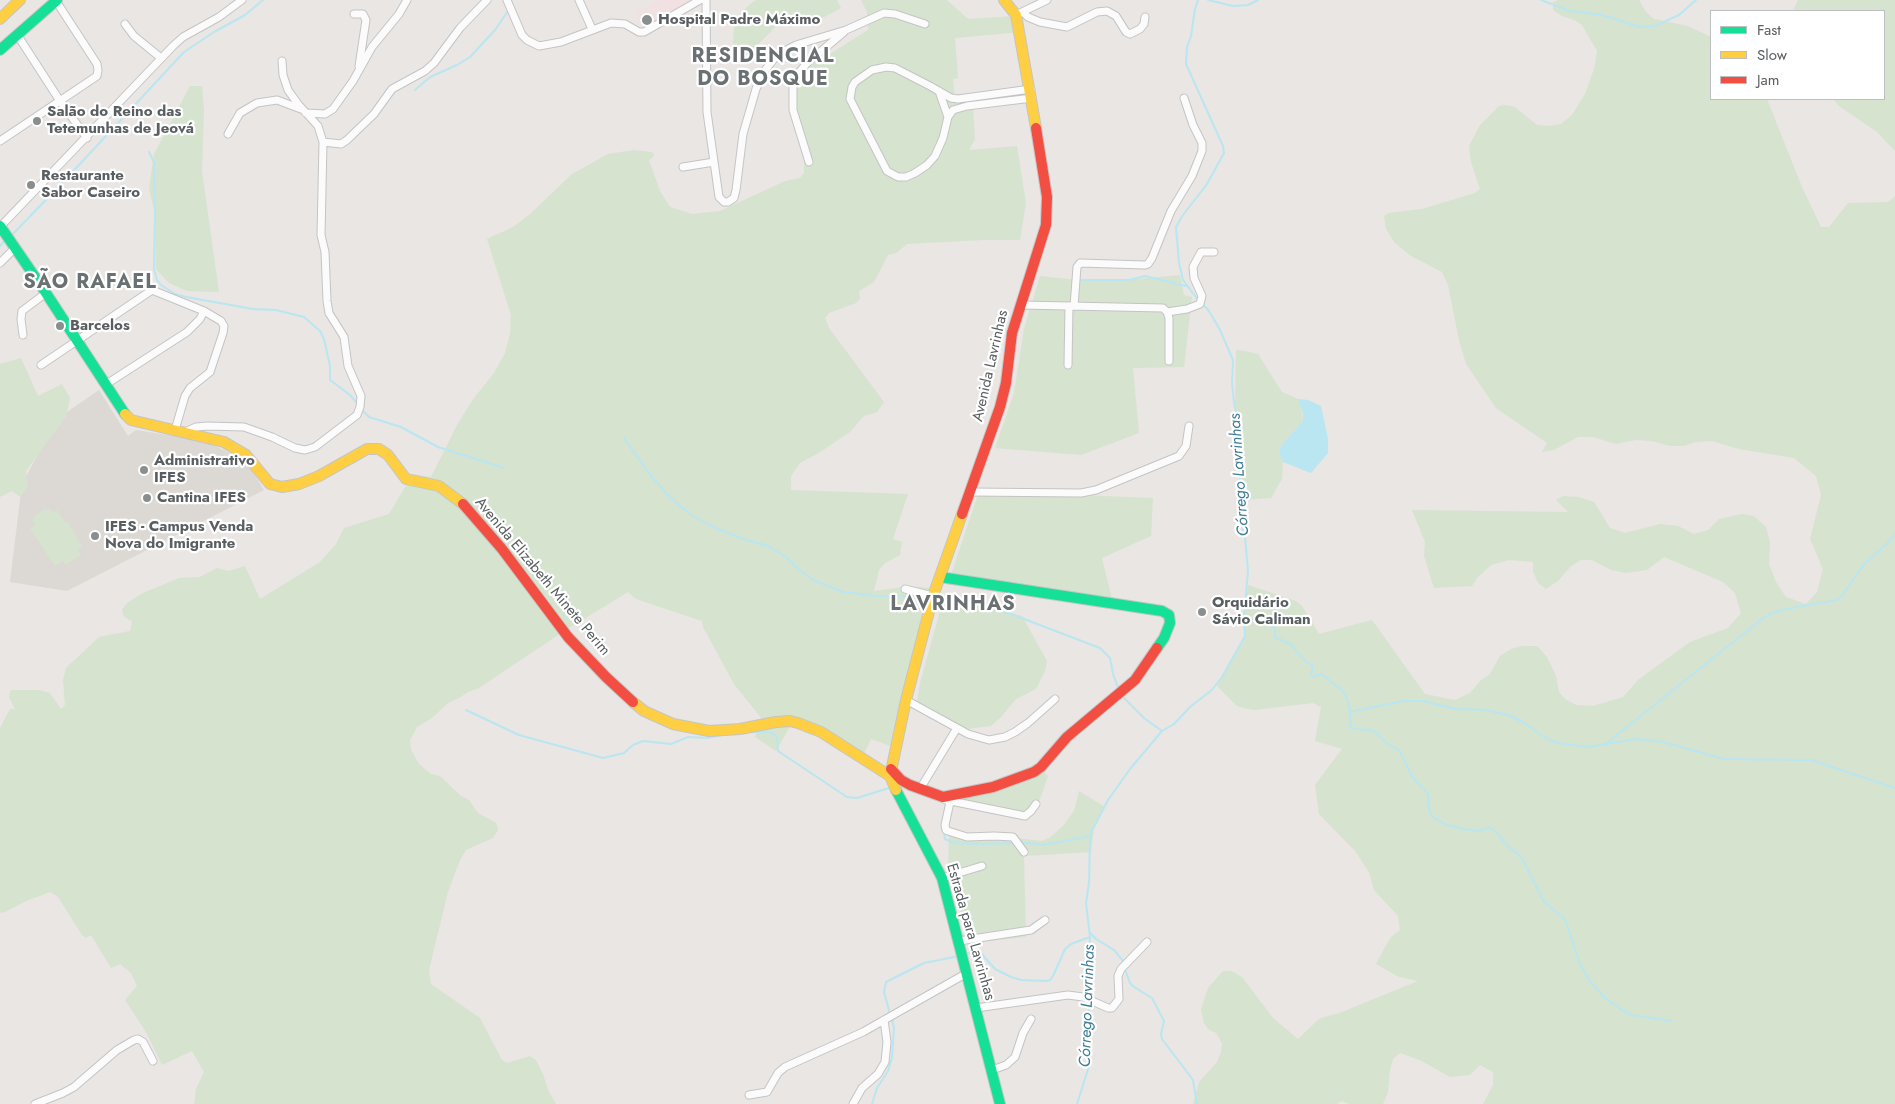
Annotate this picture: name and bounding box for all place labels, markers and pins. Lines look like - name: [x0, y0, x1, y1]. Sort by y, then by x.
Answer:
- place label: Hospital Padre Máximo: [658, 11, 820, 29]
- marker: Hospital Padre Máximo: [640, 13, 654, 27]
- place label: Salão do Reino das Tetemunhas de Jeová: [47, 103, 194, 138]
- marker: Salão do Reino das Tetemunhas de Jeová: [31, 115, 43, 127]
- place label: Restaurante Sabor Caseiro: [41, 167, 140, 202]
- marker: Restaurante Sabor Caseiro: [25, 179, 37, 191]
- place label: Barcelos: [70, 317, 130, 335]
- marker: Barcelos: [54, 320, 66, 332]
- place label: Administrativo IFES: [154, 452, 255, 487]
- marker: Administrativo IFES: [138, 464, 150, 476]
- place label: Cantina IFES: [157, 489, 246, 507]
- marker: Cantina IFES: [141, 492, 153, 504]
- place label: IFES - Campus Venda Nova do Imigrante: [105, 518, 253, 553]
- marker: IFES - Campus Venda Nova do Imigrante: [89, 530, 101, 542]
- place label: Orquidário Sávio Caliman: [1212, 594, 1311, 629]
- marker: Orquidário Sávio Caliman: [1196, 606, 1208, 618]

